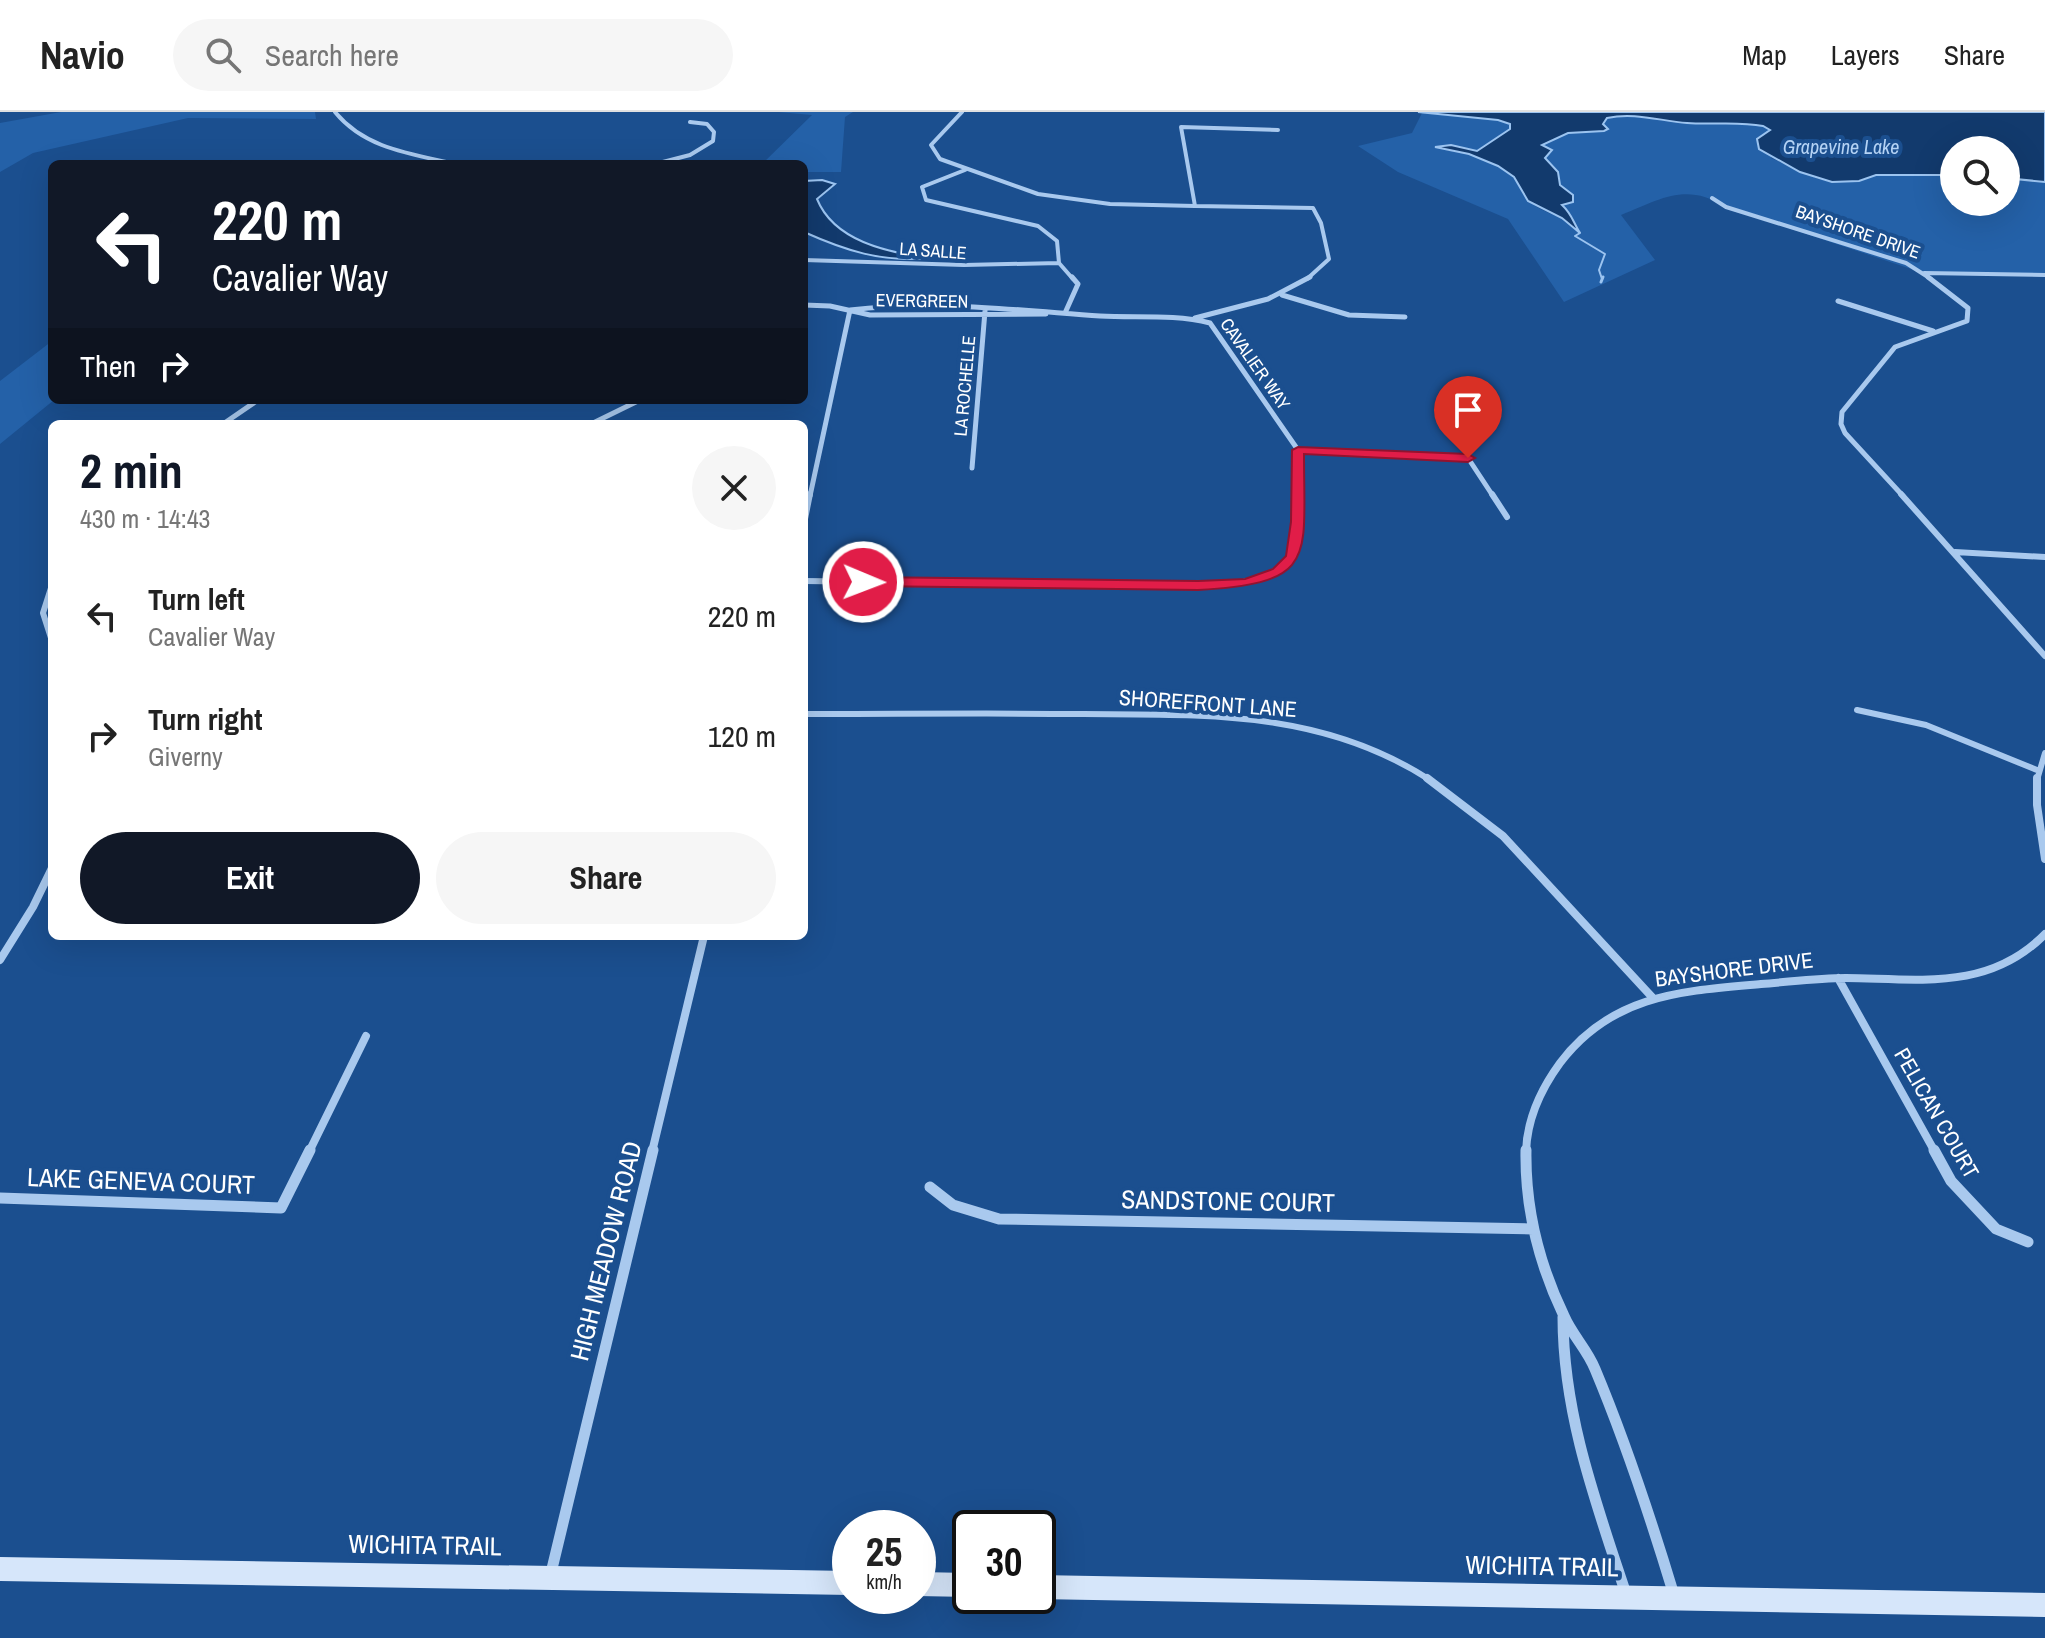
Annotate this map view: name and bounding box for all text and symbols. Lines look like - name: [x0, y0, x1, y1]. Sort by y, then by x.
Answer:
- search box: [173, 19, 733, 91]
- text: Navio: [40, 30, 125, 81]
- icon: search: [201, 33, 245, 77]
- text: Search here: [265, 35, 399, 75]
- text: Map: [1742, 36, 1787, 74]
- text: Layers: [1831, 36, 1900, 74]
- text: Share: [1944, 36, 2005, 74]
- water label: Grapevine Lake: [1783, 133, 1899, 160]
- map controls: [1940, 136, 2020, 216]
- button: search: [1940, 136, 2020, 216]
- text: 220 m: [212, 182, 342, 257]
- icon: left: [80, 192, 184, 296]
- street label: BAYSHORE DRIVE: [1793, 199, 1924, 265]
- street label: LA SALLE: [899, 236, 967, 265]
- text: Cavalier Way: [212, 254, 388, 302]
- street label: EVERGREEN: [875, 287, 969, 314]
- street label: CAVALIER WAY: [1214, 313, 1296, 415]
- street label: LA ROCHELLE: [948, 335, 981, 437]
- icon: right: [152, 344, 196, 388]
- text: Then: [80, 346, 136, 386]
- pin: [1434, 376, 1502, 458]
- icon: arrive: [1446, 388, 1490, 432]
- text: 2 min: [80, 438, 183, 503]
- button: close: [692, 446, 776, 530]
- text: 430 m · 14:43: [80, 501, 210, 536]
- position arrow: [821, 540, 905, 624]
- text: Turn left: [148, 579, 245, 619]
- icon: left: [80, 594, 124, 638]
- text: 220 m: [708, 596, 776, 636]
- text: Cavalier Way: [148, 619, 275, 654]
- street label: SHOREFRONT LANE: [1118, 682, 1298, 724]
- text: Turn right: [148, 699, 262, 739]
- icon: right: [80, 714, 124, 758]
- text: 120 m: [708, 716, 776, 756]
- text: Giverny: [148, 739, 223, 774]
- button: Exit: [80, 832, 420, 924]
- button: Share: [436, 832, 776, 924]
- street label: BAYSHORE DRIVE: [1653, 944, 1815, 994]
- street label: PELICAN COURT: [1887, 1042, 1987, 1184]
- street label: HIGH MEADOW ROAD: [561, 1137, 650, 1364]
- street label: LAKE GENEVA COURT: [26, 1159, 256, 1202]
- street label: SANDSTONE COURT: [1121, 1181, 1335, 1220]
- speed limit sign: 30: [952, 1510, 1056, 1614]
- text: 25: [866, 1525, 902, 1578]
- street label: WICHITA TRAIL: [348, 1526, 502, 1563]
- street label: WICHITA TRAIL: [1465, 1547, 1619, 1584]
- text: km/h: [866, 1568, 902, 1595]

